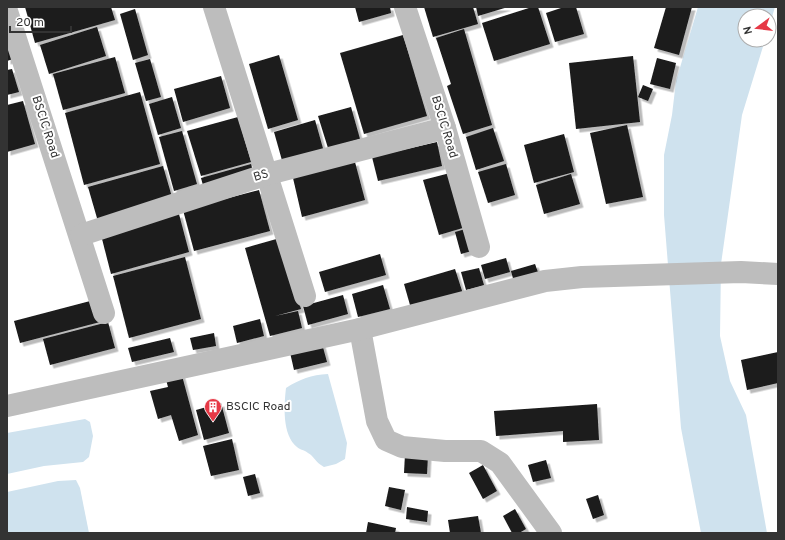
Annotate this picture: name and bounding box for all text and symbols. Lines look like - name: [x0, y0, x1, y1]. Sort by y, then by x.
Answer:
- scale bar: [10, 8, 71, 34]
- north arrow: [737, 8, 777, 48]
- text: 20 m: [16, 15, 44, 31]
- text: N: [741, 25, 756, 36]
- street label: BSCIC Road: [27, 94, 63, 160]
- street label: BSCIC Road: [427, 94, 461, 160]
- street label: BS: [251, 166, 271, 186]
- building icon: BSCIC Road: [203, 397, 223, 422]
- place label: BSCIC Road: [226, 399, 290, 415]

